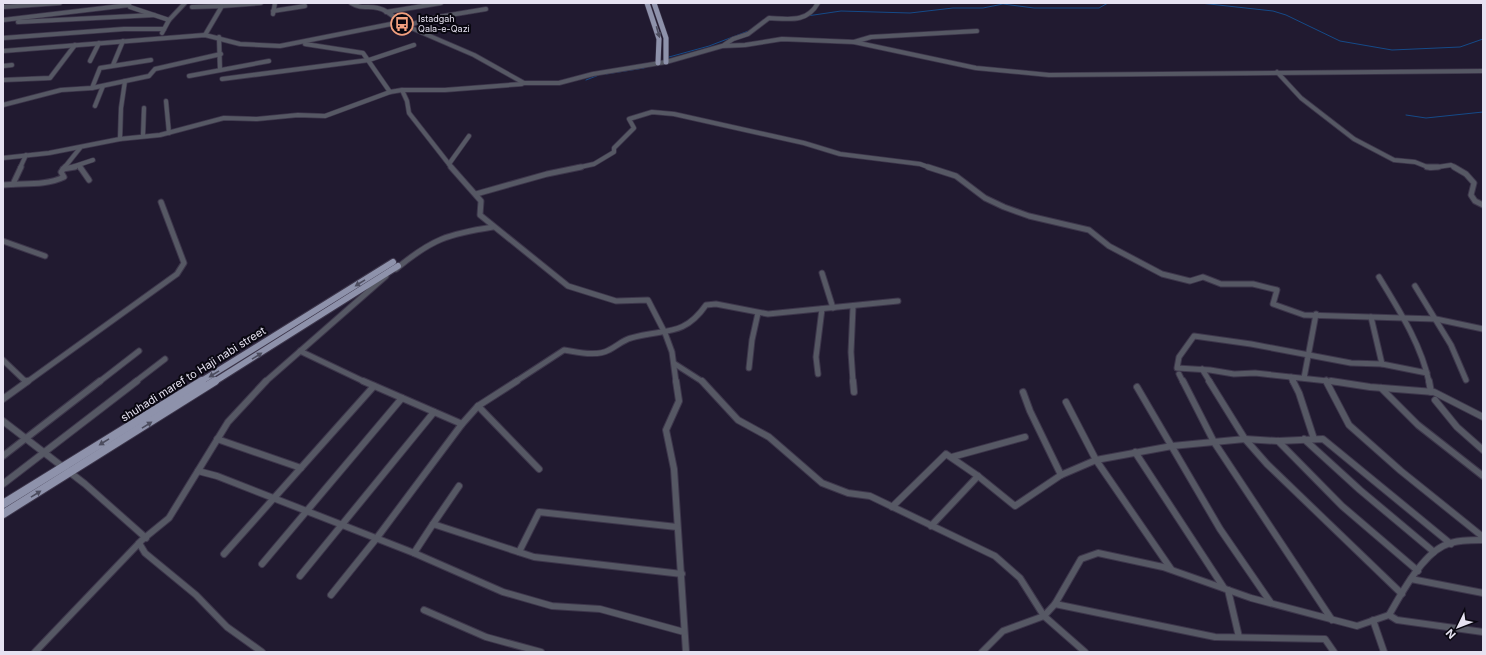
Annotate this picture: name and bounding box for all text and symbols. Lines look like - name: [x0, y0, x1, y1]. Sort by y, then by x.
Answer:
- bus stop icon: Istadgah Qala-e-Qazi: [389, 11, 415, 37]
- place label: Istadgah Qala-e-Qazi: [418, 13, 470, 34]
- one-way arrow: [655, 27, 661, 39]
- one-way arrow: [354, 279, 366, 286]
- street label: shuhadi maref to Haji nabi street: [118, 323, 268, 425]
- one-way arrow: [252, 352, 262, 360]
- one-way arrow: [208, 371, 220, 378]
- one-way arrow: [142, 421, 152, 429]
- one-way arrow: [98, 439, 110, 446]
- one-way arrow: [30, 490, 42, 497]
- north arrow: [1438, 607, 1478, 647]
- text: N: [1443, 626, 1459, 642]

